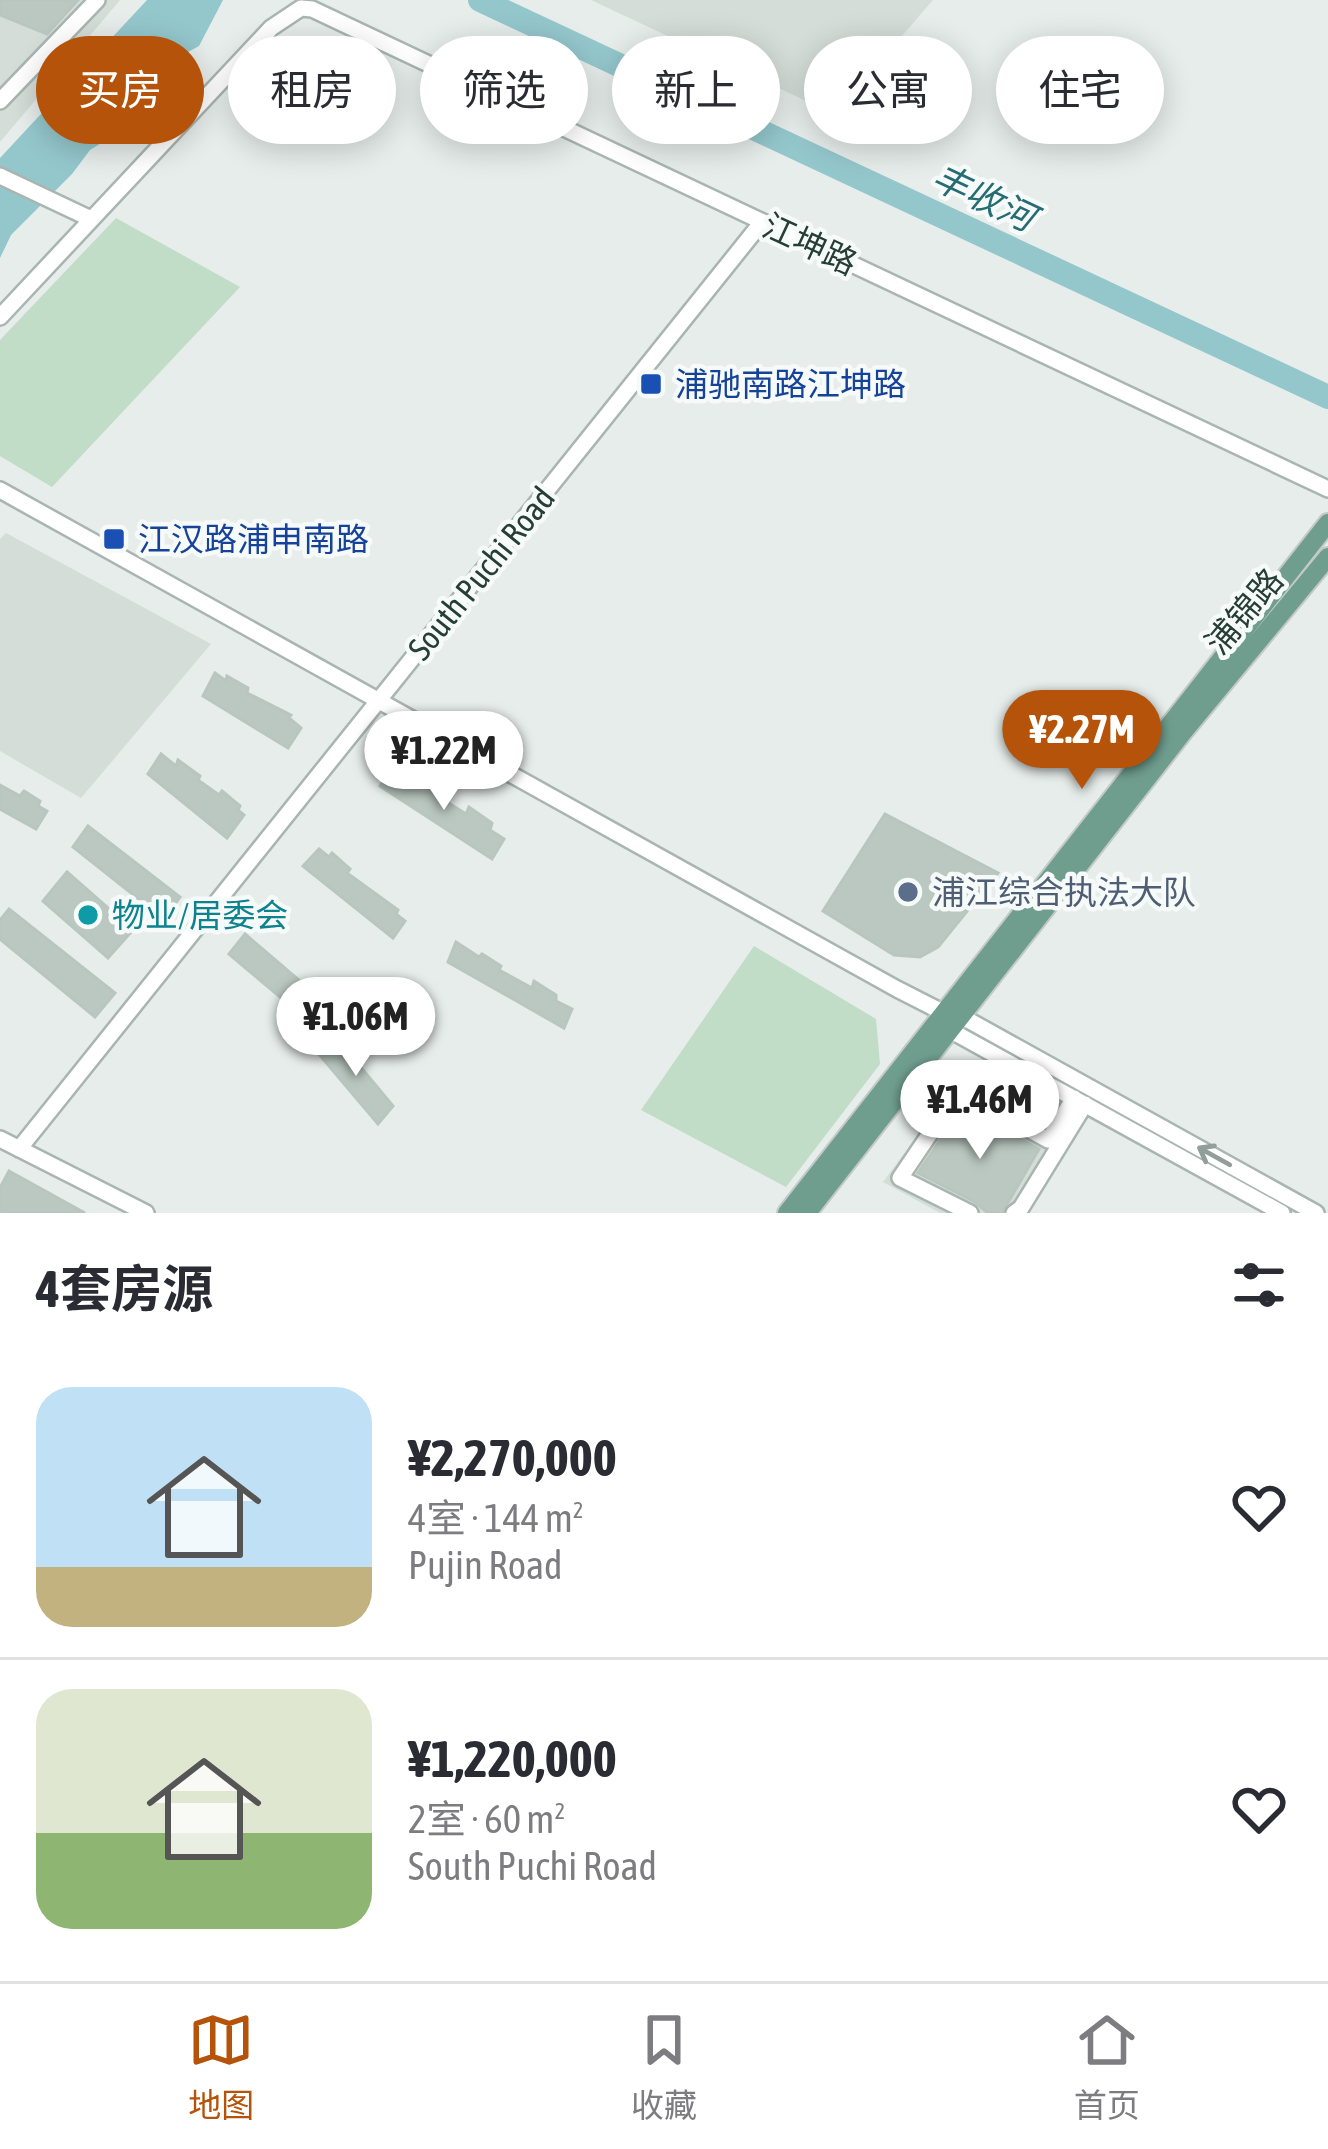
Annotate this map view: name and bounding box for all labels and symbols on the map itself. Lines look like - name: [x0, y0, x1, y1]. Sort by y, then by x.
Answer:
- water label: 丰收河: [926, 155, 1047, 241]
- street label: 江坤路: [757, 206, 863, 282]
- place label: 浦驰南路江坤路: [675, 365, 906, 403]
- marker: 浦驰南路江坤路: [638, 371, 664, 397]
- street label: South Puchi Road: [400, 479, 562, 667]
- place label: 江汉路浦申南路: [138, 520, 369, 558]
- marker: 江汉路浦申南路: [101, 526, 127, 552]
- street label: 浦锦路: [1198, 561, 1290, 661]
- pin: ¥2.27M: [984, 690, 1180, 792]
- pin: ¥1.22M: [346, 711, 542, 813]
- place label: 浦江综合执法大队: [932, 873, 1196, 911]
- marker: 浦江综合执法大队: [895, 879, 921, 905]
- place label: 物业/居委会: [112, 896, 288, 934]
- marker: 物业/居委会: [75, 902, 101, 928]
- pin: ¥1.06M: [258, 977, 454, 1079]
- pin: ¥1.46M: [882, 1060, 1078, 1162]
- one-way arrow: [1197, 1144, 1232, 1167]

